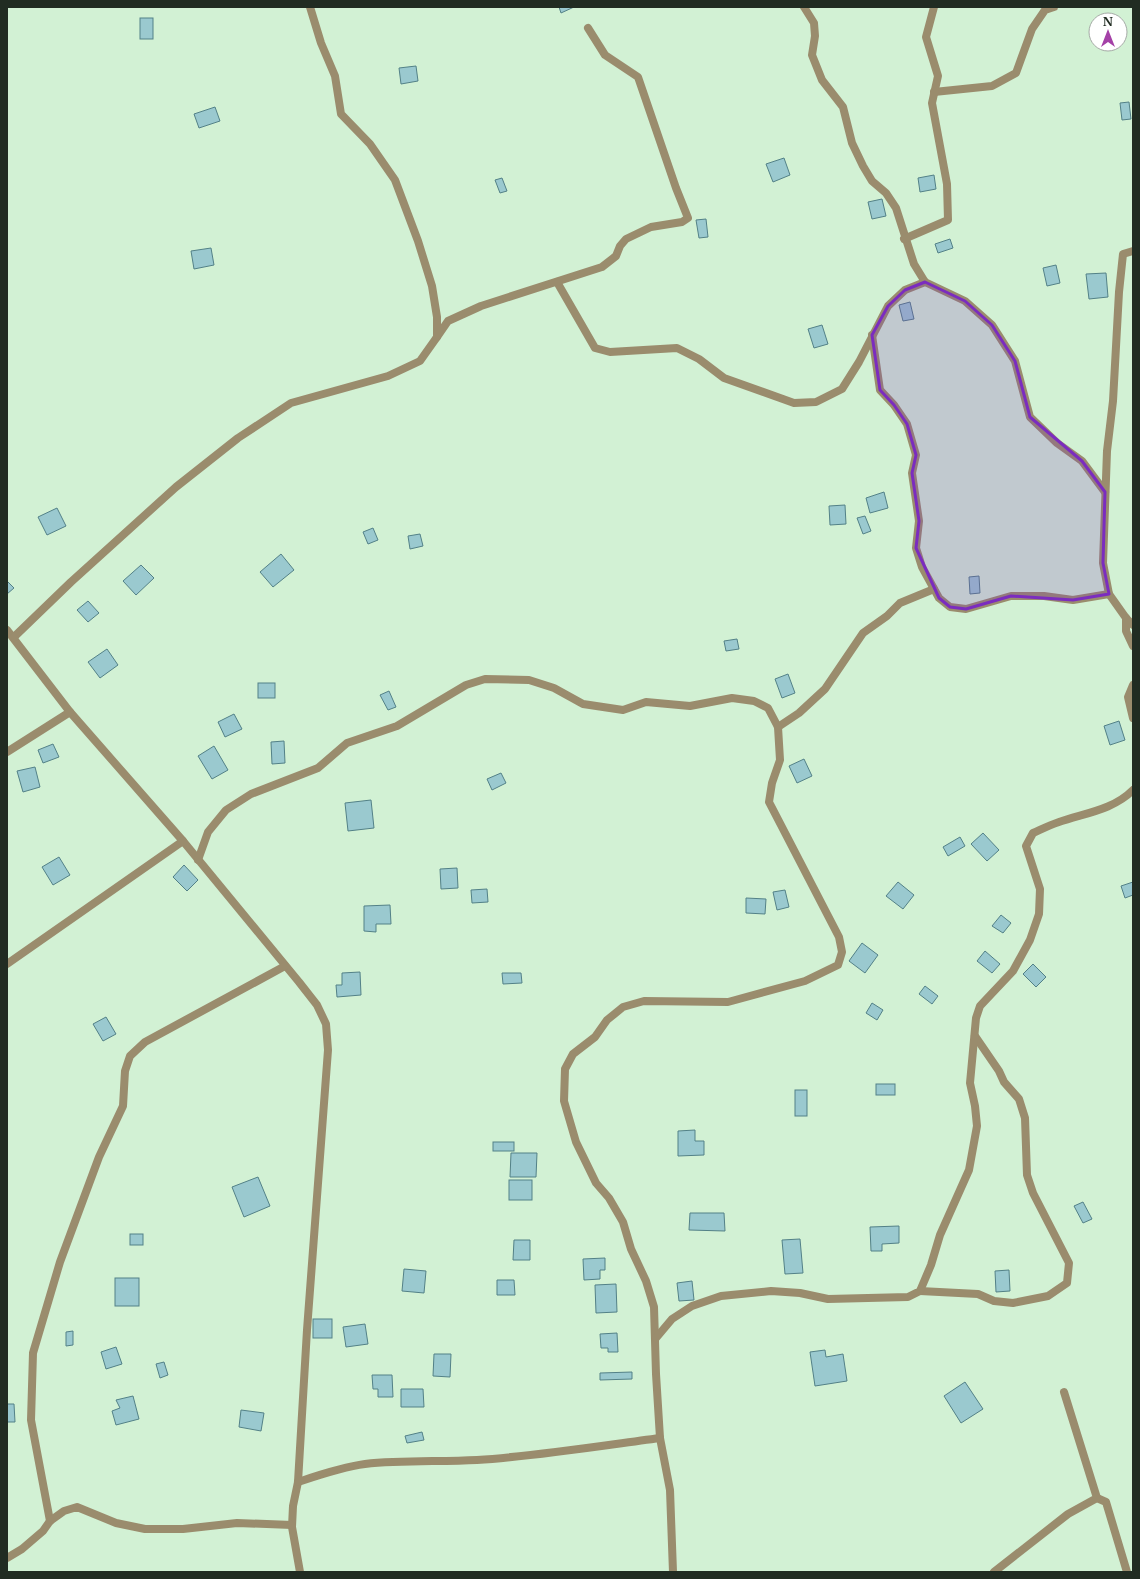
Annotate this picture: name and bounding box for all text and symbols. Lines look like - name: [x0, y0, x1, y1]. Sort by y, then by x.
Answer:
- north arrow: [1088, 12, 1128, 52]
- text: N: [1103, 15, 1114, 29]

